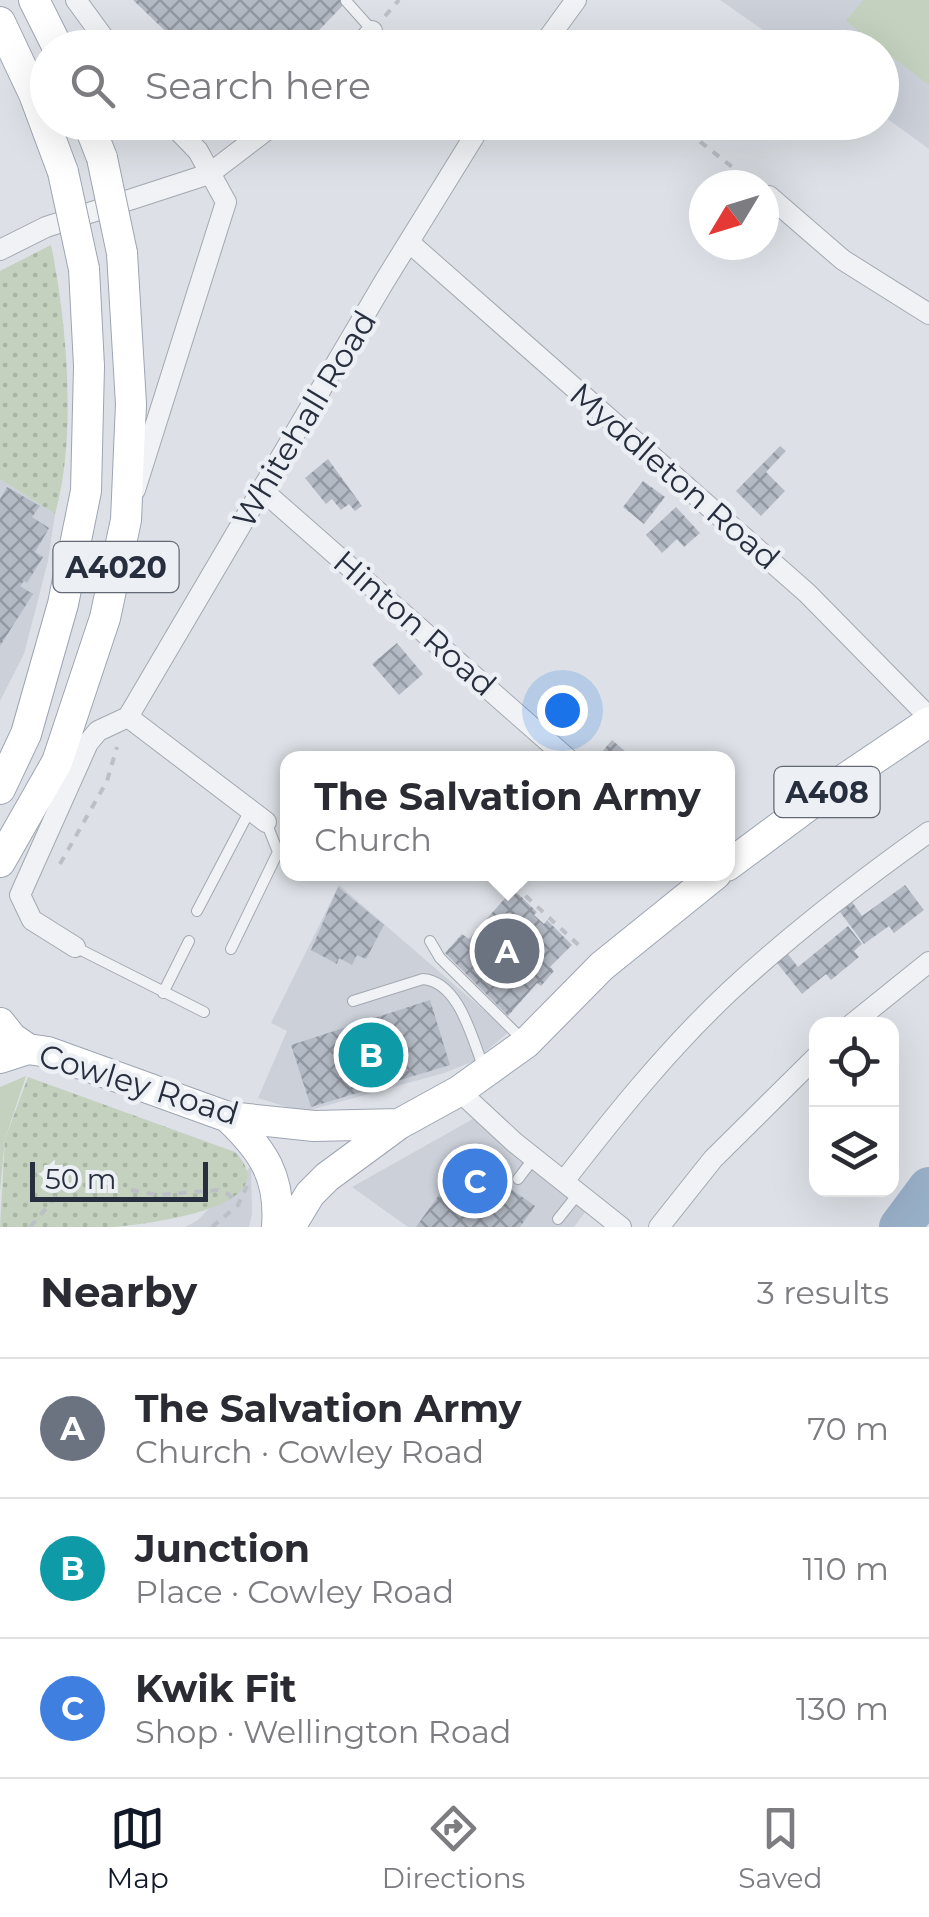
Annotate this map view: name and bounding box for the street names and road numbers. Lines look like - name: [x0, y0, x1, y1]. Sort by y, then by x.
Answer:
- street label: Whitehall Road: [224, 303, 384, 535]
- street label: Myddleton Road: [562, 374, 788, 578]
- road number: A4020: [54, 542, 178, 592]
- street label: Hinton Road: [326, 542, 504, 704]
- road number: A408: [774, 767, 880, 817]
- street label: Cowley Road: [34, 1035, 244, 1133]

